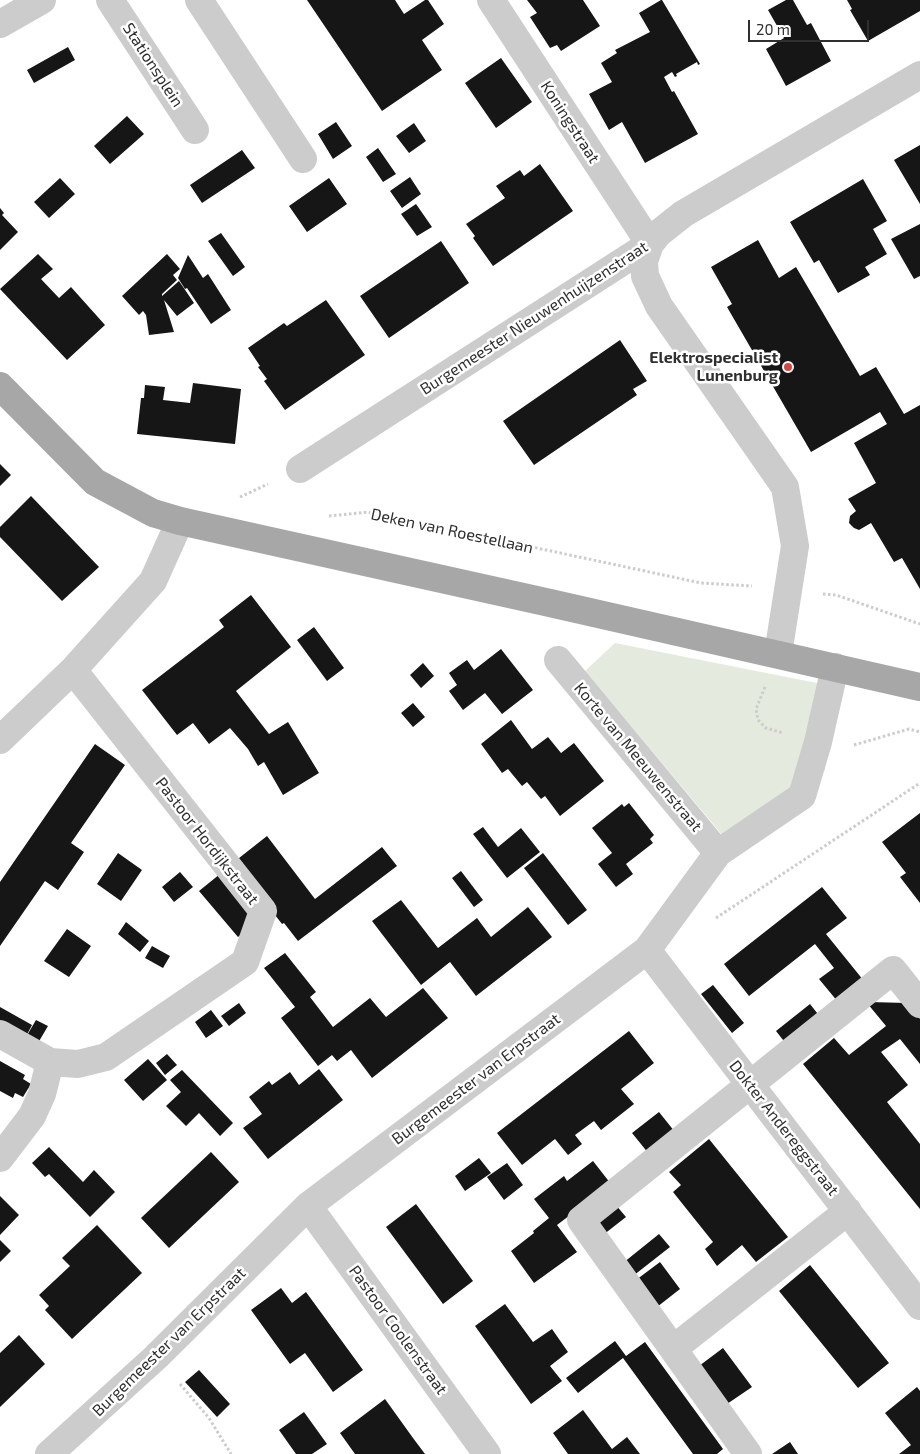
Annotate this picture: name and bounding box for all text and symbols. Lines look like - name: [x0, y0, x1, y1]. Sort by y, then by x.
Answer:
- scale bar: [750, 10, 871, 42]
- street label: Stationsplein: [119, 19, 187, 111]
- text: 20 m: [756, 20, 790, 38]
- street label: Koningstraat: [536, 77, 604, 167]
- street label: Burgemeester Nieuwenhuijzenstraat: [417, 237, 651, 399]
- place label: Elektrospecialist Lunenburg: [649, 348, 778, 386]
- marker: Elektrospecialist Lunenburg: [782, 361, 794, 373]
- street label: Deken van Roestellaan: [369, 504, 535, 558]
- street label: Korte van Meeuwenstraat: [570, 679, 706, 835]
- street label: Pastoor Hordijkstraat: [151, 774, 263, 908]
- street label: Burgemeester van Erpstraat: [388, 1009, 564, 1149]
- street label: Dokter Andereggstraat: [725, 1056, 843, 1200]
- street label: Pastoor Coolenstraat: [345, 1262, 451, 1398]
- street label: Burgemeester van Erpstraat: [88, 1264, 250, 1420]

